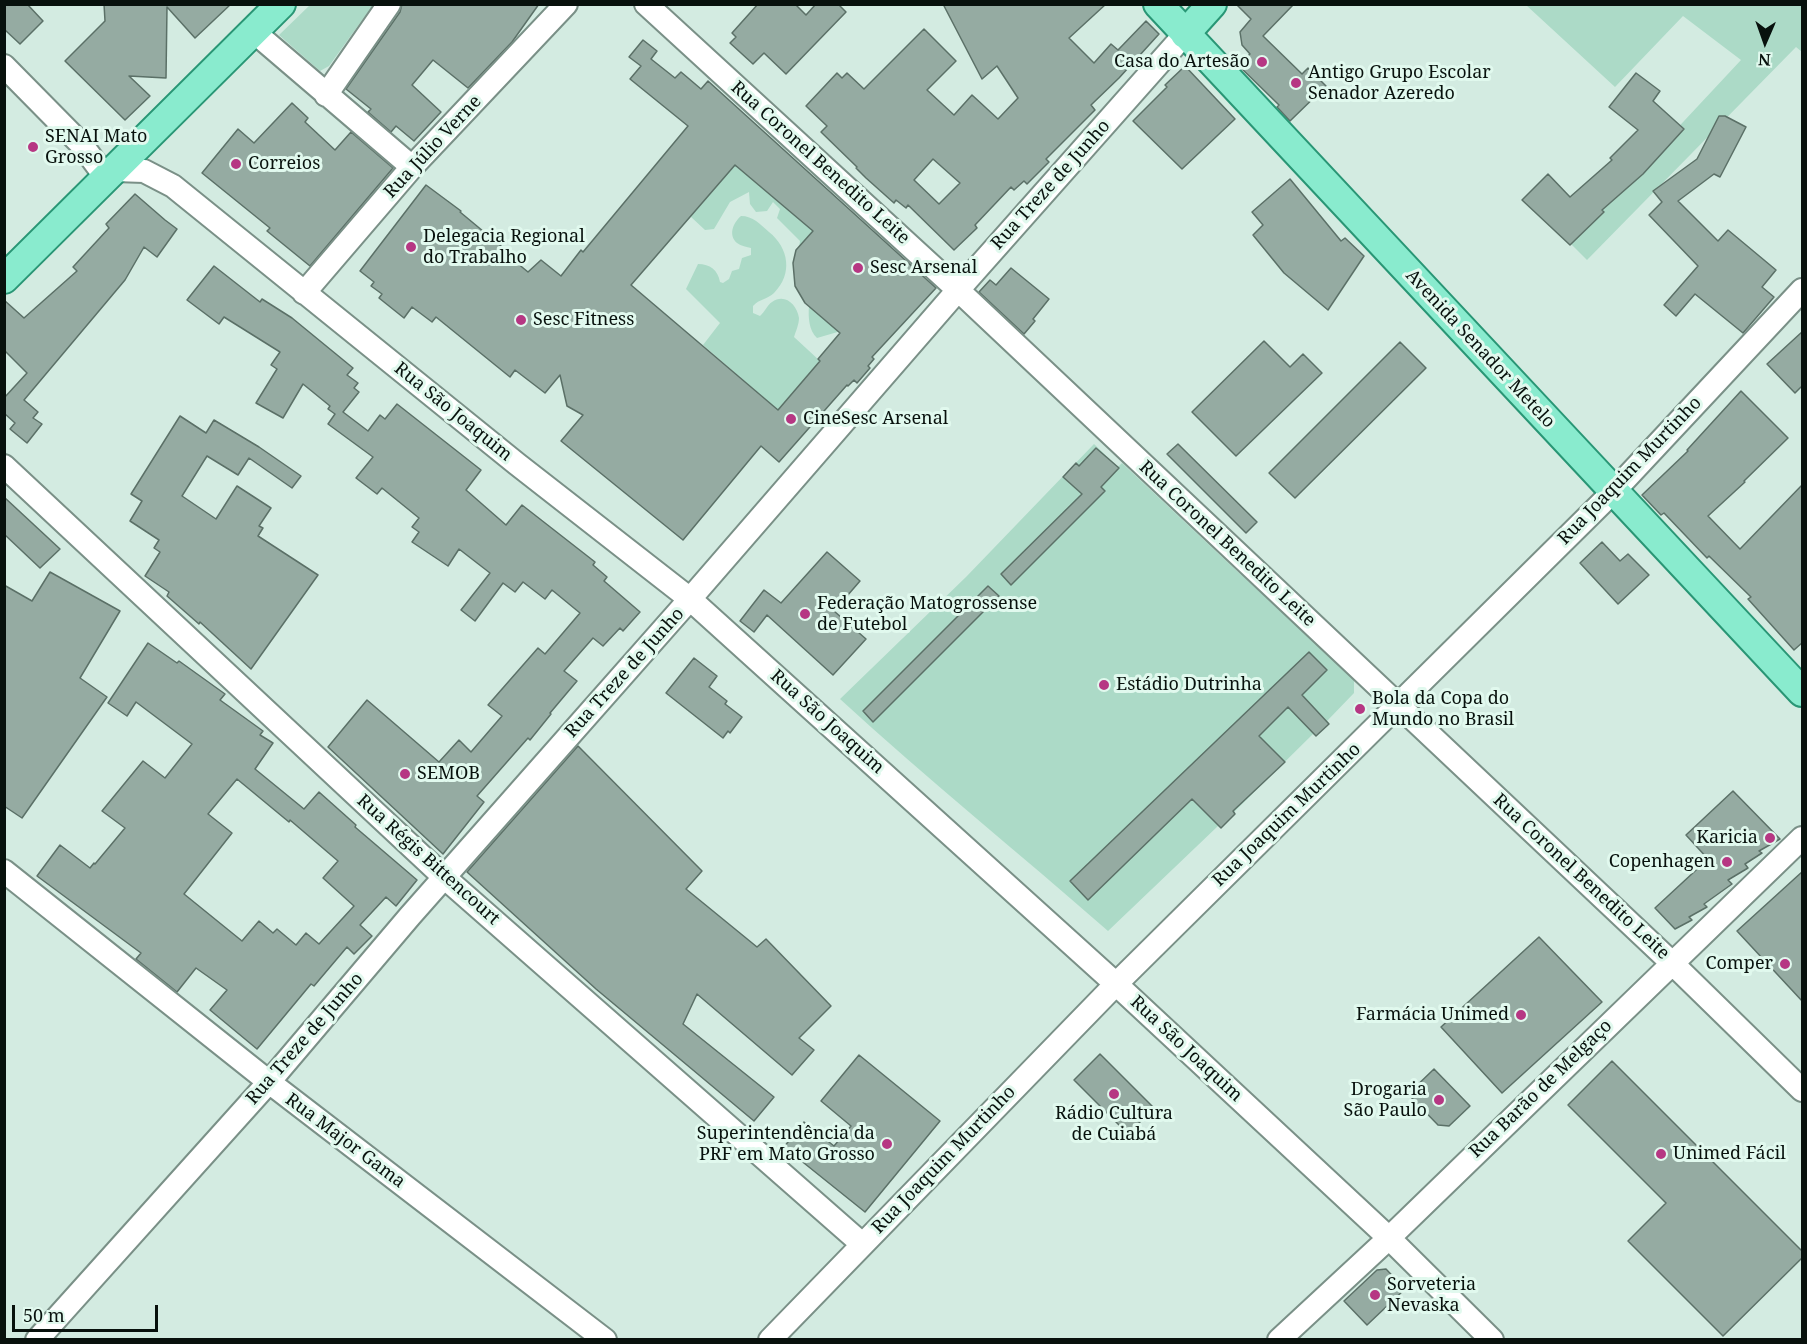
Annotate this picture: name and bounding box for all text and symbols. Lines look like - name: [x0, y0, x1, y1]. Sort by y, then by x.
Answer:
- north arrow: [1735, 12, 1795, 72]
- text: N: [1758, 49, 1771, 71]
- place label: Casa do Artesão: [1114, 51, 1250, 73]
- marker: Casa do Artesão: [1255, 55, 1269, 69]
- place label: Antigo Grupo Escolar Senador Azeredo: [1308, 62, 1491, 104]
- marker: Antigo Grupo Escolar Senador Azeredo: [1289, 76, 1303, 90]
- street label: Rua Coronel Benedito Leite: [726, 77, 914, 249]
- street label: Rua Júlio Verne: [380, 91, 486, 203]
- street label: Rua Treze de Junho: [987, 116, 1115, 254]
- place label: SENAI Mato Grosso: [45, 126, 147, 168]
- marker: SENAI Mato Grosso: [26, 140, 40, 154]
- place label: Correios: [248, 153, 320, 175]
- marker: Correios: [229, 157, 243, 171]
- place label: Delegacia Regional do Trabalho: [423, 226, 585, 268]
- marker: Delegacia Regional do Trabalho: [404, 240, 418, 254]
- place label: Sesc Arsenal: [870, 257, 977, 279]
- marker: Sesc Arsenal: [851, 261, 865, 275]
- street label: Avenida Senador Metelo: [1401, 265, 1559, 433]
- place label: Sesc Fitness: [533, 309, 634, 331]
- marker: Sesc Fitness: [514, 313, 528, 327]
- street label: Rua São Joaquim: [390, 358, 516, 466]
- street label: Rua Joaquim Murtinho: [1554, 393, 1706, 549]
- place label: CineSesc Arsenal: [803, 408, 948, 430]
- marker: CineSesc Arsenal: [784, 412, 798, 426]
- street label: Rua Coronel Benedito Leite: [1134, 457, 1320, 631]
- place label: Federação Matogrossense de Futebol: [817, 593, 1037, 636]
- street label: Rua Treze de Junho: [561, 604, 689, 742]
- marker: Federação Matogrossense de Futebol: [798, 607, 812, 621]
- street label: Rua São Joaquim: [766, 665, 888, 779]
- place label: Estádio Dutrinha: [1116, 674, 1262, 696]
- marker: Estádio Dutrinha: [1097, 678, 1111, 692]
- place label: Bola da Copa do Mundo no Brasil: [1372, 688, 1514, 730]
- marker: Bola da Copa do Mundo no Brasil: [1353, 702, 1367, 716]
- street label: Rua Joaquim Murtinho: [1209, 739, 1365, 891]
- place label: SEMOB: [417, 763, 480, 785]
- marker: SEMOB: [398, 767, 412, 781]
- street label: Rua Régis Bittencourt: [352, 790, 504, 930]
- street label: Rua Coronel Benedito Leite: [1488, 790, 1674, 964]
- place label: Karicia: [1696, 827, 1758, 849]
- marker: Karicia: [1763, 831, 1777, 845]
- place label: Copenhagen: [1609, 851, 1715, 873]
- marker: Copenhagen: [1720, 855, 1734, 869]
- place label: Comper: [1705, 953, 1773, 975]
- marker: Comper: [1778, 957, 1792, 971]
- street label: Rua Treze de Junho: [242, 969, 368, 1109]
- street label: Rua São Joaquim: [1126, 992, 1246, 1106]
- place label: Farmácia Unimed: [1356, 1004, 1509, 1026]
- marker: Farmácia Unimed: [1514, 1008, 1528, 1022]
- street label: Rua Barão de Melgaço: [1465, 1015, 1617, 1163]
- place label: Drogaria São Paulo: [1344, 1079, 1427, 1122]
- street label: Rua Joaquim Murtinho: [868, 1082, 1020, 1238]
- marker: Rádio Cultura de Cuiabá: [1107, 1087, 1121, 1101]
- street label: Rua Major Gama: [281, 1089, 409, 1193]
- marker: Drogaria São Paulo: [1432, 1093, 1446, 1107]
- place label: Rádio Cultura de Cuiabá: [1055, 1103, 1173, 1146]
- place label: Superintendência da PRF em Mato Grosso: [697, 1123, 875, 1166]
- marker: Superintendência da PRF em Mato Grosso: [880, 1137, 894, 1151]
- place label: Unimed Fácil: [1673, 1143, 1786, 1165]
- marker: Unimed Fácil: [1654, 1147, 1668, 1161]
- place label: Sorveteria Nevaska: [1387, 1274, 1476, 1316]
- marker: Sorveteria Nevaska: [1368, 1288, 1382, 1302]
- scale bar: [15, 1293, 160, 1331]
- text: 50 m: [23, 1303, 65, 1327]

